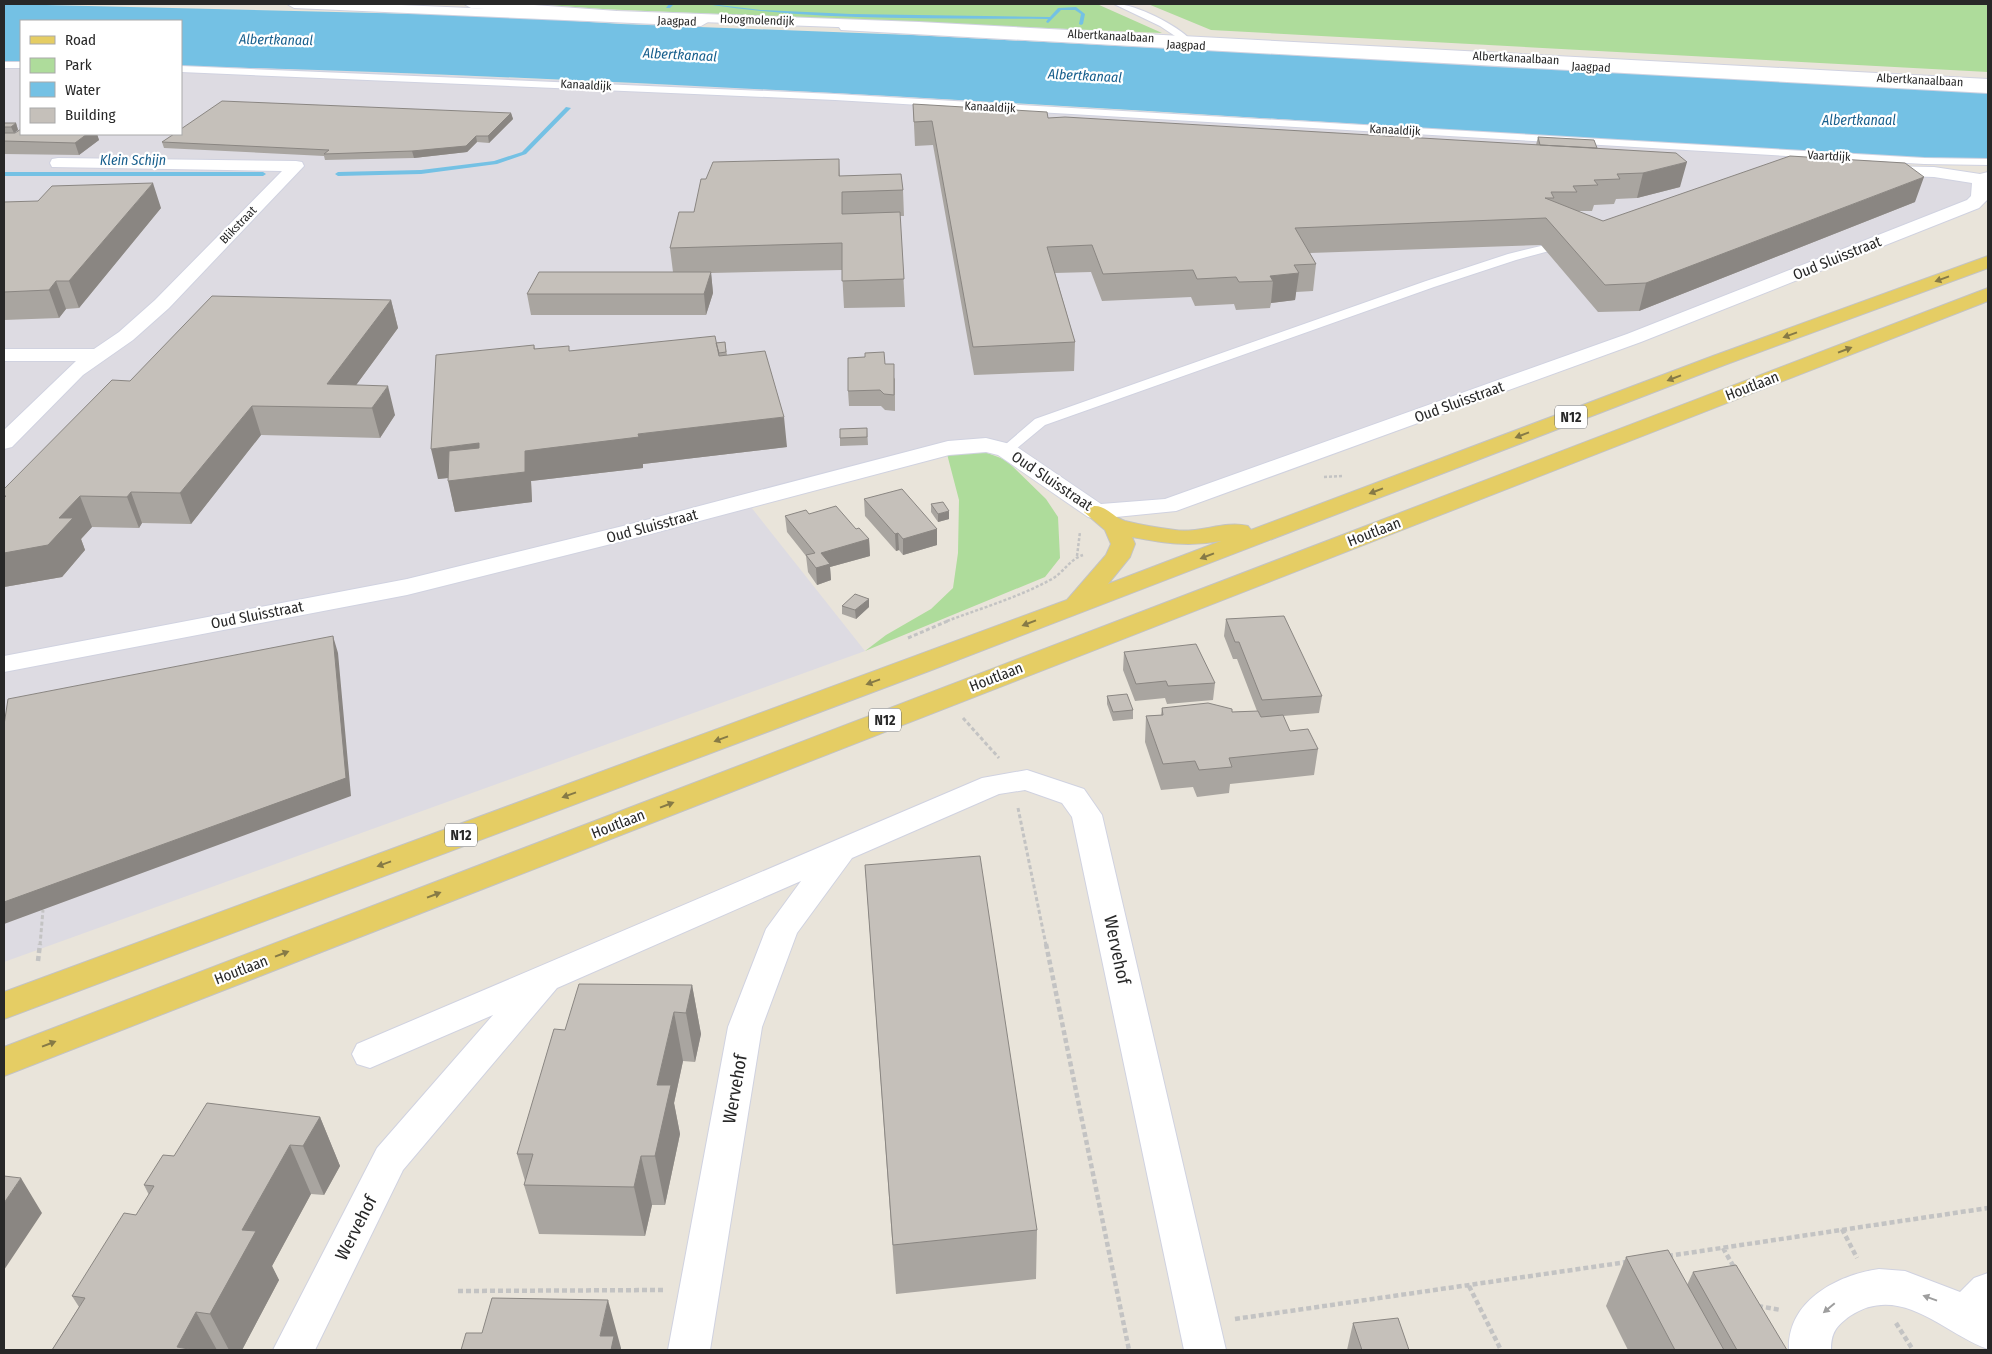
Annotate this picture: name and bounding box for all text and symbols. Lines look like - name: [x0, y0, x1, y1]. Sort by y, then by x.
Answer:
- street label: Hoogmolendijk: [720, 12, 795, 28]
- street label: Jaagpad: [657, 13, 697, 29]
- legend: [20, 20, 182, 135]
- street label: Albertkanaalbaan: [1067, 27, 1155, 45]
- text: Road: [65, 31, 96, 49]
- water label: Albertkanaal: [238, 31, 314, 49]
- street label: Jaagpad: [1166, 37, 1206, 53]
- water label: Albertkanaal: [642, 45, 718, 65]
- street label: Albertkanaalbaan: [1472, 49, 1560, 67]
- text: Park: [65, 56, 92, 74]
- street label: Jaagpad: [1571, 59, 1611, 75]
- water label: Albertkanaal: [1047, 66, 1123, 86]
- street label: Albertkanaalbaan: [1876, 71, 1964, 89]
- street label: Kanaaldijk: [560, 77, 612, 93]
- text: Water: [65, 81, 101, 99]
- street label: Kanaaldijk: [964, 99, 1016, 115]
- text: Building: [65, 106, 116, 124]
- water label: Albertkanaal: [1821, 112, 1896, 129]
- street label: Kanaaldijk: [1369, 122, 1421, 138]
- street label: Vaartdijk: [1807, 148, 1851, 164]
- water label: Klein Schijn: [100, 152, 166, 169]
- street label: Blikstraat: [217, 203, 259, 247]
- street label: Oud Sluisstraat: [1790, 232, 1884, 284]
- one-way arrow: [1935, 276, 1950, 283]
- one-way arrow: [1782, 331, 1797, 339]
- one-way arrow: [1837, 346, 1852, 353]
- street label: Houtlaan: [1723, 368, 1781, 404]
- one-way arrow: [1666, 374, 1681, 382]
- street label: Oud Sluisstraat: [1412, 377, 1506, 426]
- road number: N12: [1555, 406, 1587, 428]
- one-way arrow: [1515, 432, 1530, 440]
- street label: Oud Sluisstraat: [1008, 447, 1096, 515]
- one-way arrow: [1369, 488, 1383, 496]
- street label: Oud Sluisstraat: [604, 505, 700, 547]
- street label: Houtlaan: [1345, 514, 1403, 550]
- one-way arrow: [1200, 553, 1215, 560]
- street label: Oud Sluisstraat: [209, 597, 305, 633]
- one-way arrow: [1021, 620, 1036, 627]
- street label: Houtlaan: [967, 659, 1025, 695]
- one-way arrow: [865, 678, 880, 686]
- road number: N12: [869, 708, 901, 732]
- one-way arrow: [714, 735, 728, 743]
- one-way arrow: [561, 792, 576, 799]
- one-way arrow: [660, 801, 675, 809]
- street label: Houtlaan: [589, 806, 647, 842]
- road number: N12: [445, 824, 477, 846]
- one-way arrow: [376, 861, 391, 868]
- one-way arrow: [427, 891, 441, 899]
- street label: Wervehof: [1099, 914, 1135, 988]
- one-way arrow: [275, 950, 290, 957]
- street label: Houtlaan: [212, 952, 270, 988]
- one-way arrow: [42, 1040, 57, 1048]
- street label: Wervehof: [718, 1051, 752, 1125]
- street label: Wervehof: [330, 1191, 382, 1264]
- one-way arrow: [1923, 1294, 1938, 1302]
- one-way arrow: [1822, 1303, 1835, 1314]

